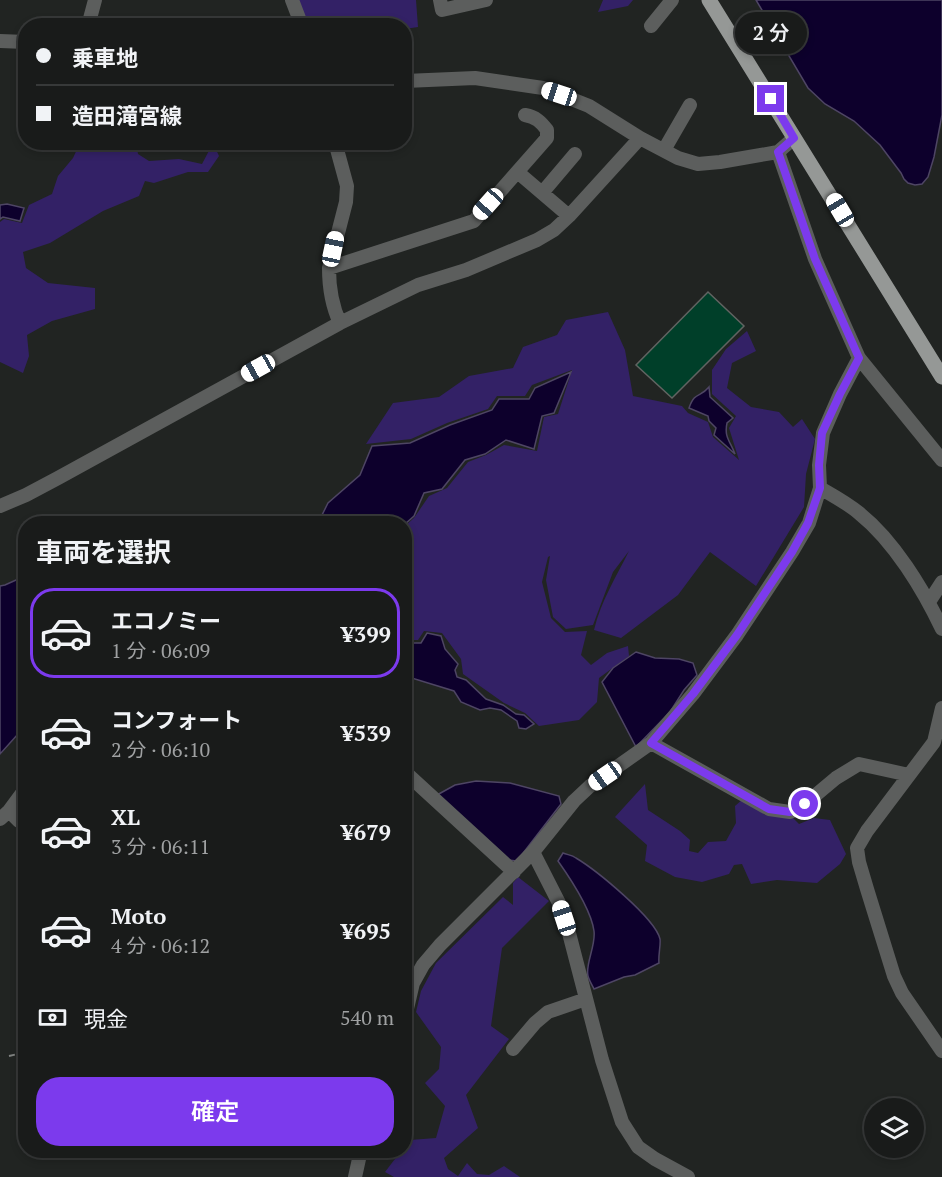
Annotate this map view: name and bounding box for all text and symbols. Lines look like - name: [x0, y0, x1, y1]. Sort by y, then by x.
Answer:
- callout: 2 分: [735, 12, 807, 54]
- text: 2 分: [753, 19, 789, 46]
- text: 乗車地: [72, 43, 138, 72]
- car: [539, 80, 579, 108]
- route end: [757, 85, 784, 112]
- text: 造田滝宮線: [72, 101, 182, 130]
- car: [469, 185, 507, 223]
- car: [823, 190, 857, 230]
- car: [320, 230, 346, 268]
- car: [238, 351, 278, 385]
- text: 車両を選択: [36, 534, 171, 570]
- icon: car: [39, 606, 93, 660]
- text: エコノミー: [111, 606, 221, 635]
- text: ¥399: [341, 619, 391, 648]
- text: 1 分 · 06:09: [111, 637, 210, 664]
- icon: car: [39, 705, 93, 759]
- text: コンフォート: [111, 705, 242, 734]
- text: ¥539: [341, 718, 391, 747]
- text: 2 分 · 06:10: [111, 736, 210, 763]
- car: [585, 758, 625, 794]
- route start: [791, 790, 818, 817]
- text: XL: [111, 802, 140, 831]
- icon: car: [39, 804, 93, 858]
- text: ¥679: [341, 817, 391, 846]
- text: 3 分 · 06:11: [111, 833, 210, 860]
- car: [550, 898, 578, 938]
- text: Moto: [111, 901, 166, 930]
- icon: car: [39, 903, 93, 957]
- text: ¥695: [341, 916, 391, 945]
- text: 4 分 · 06:12: [111, 932, 210, 959]
- icon: cash: [36, 1001, 69, 1034]
- text: 現金: [84, 1004, 128, 1033]
- text: 540 m: [340, 1004, 394, 1031]
- button: 確定: [36, 1077, 394, 1146]
- map controls: [864, 1098, 924, 1158]
- button: layers: [864, 1098, 924, 1158]

